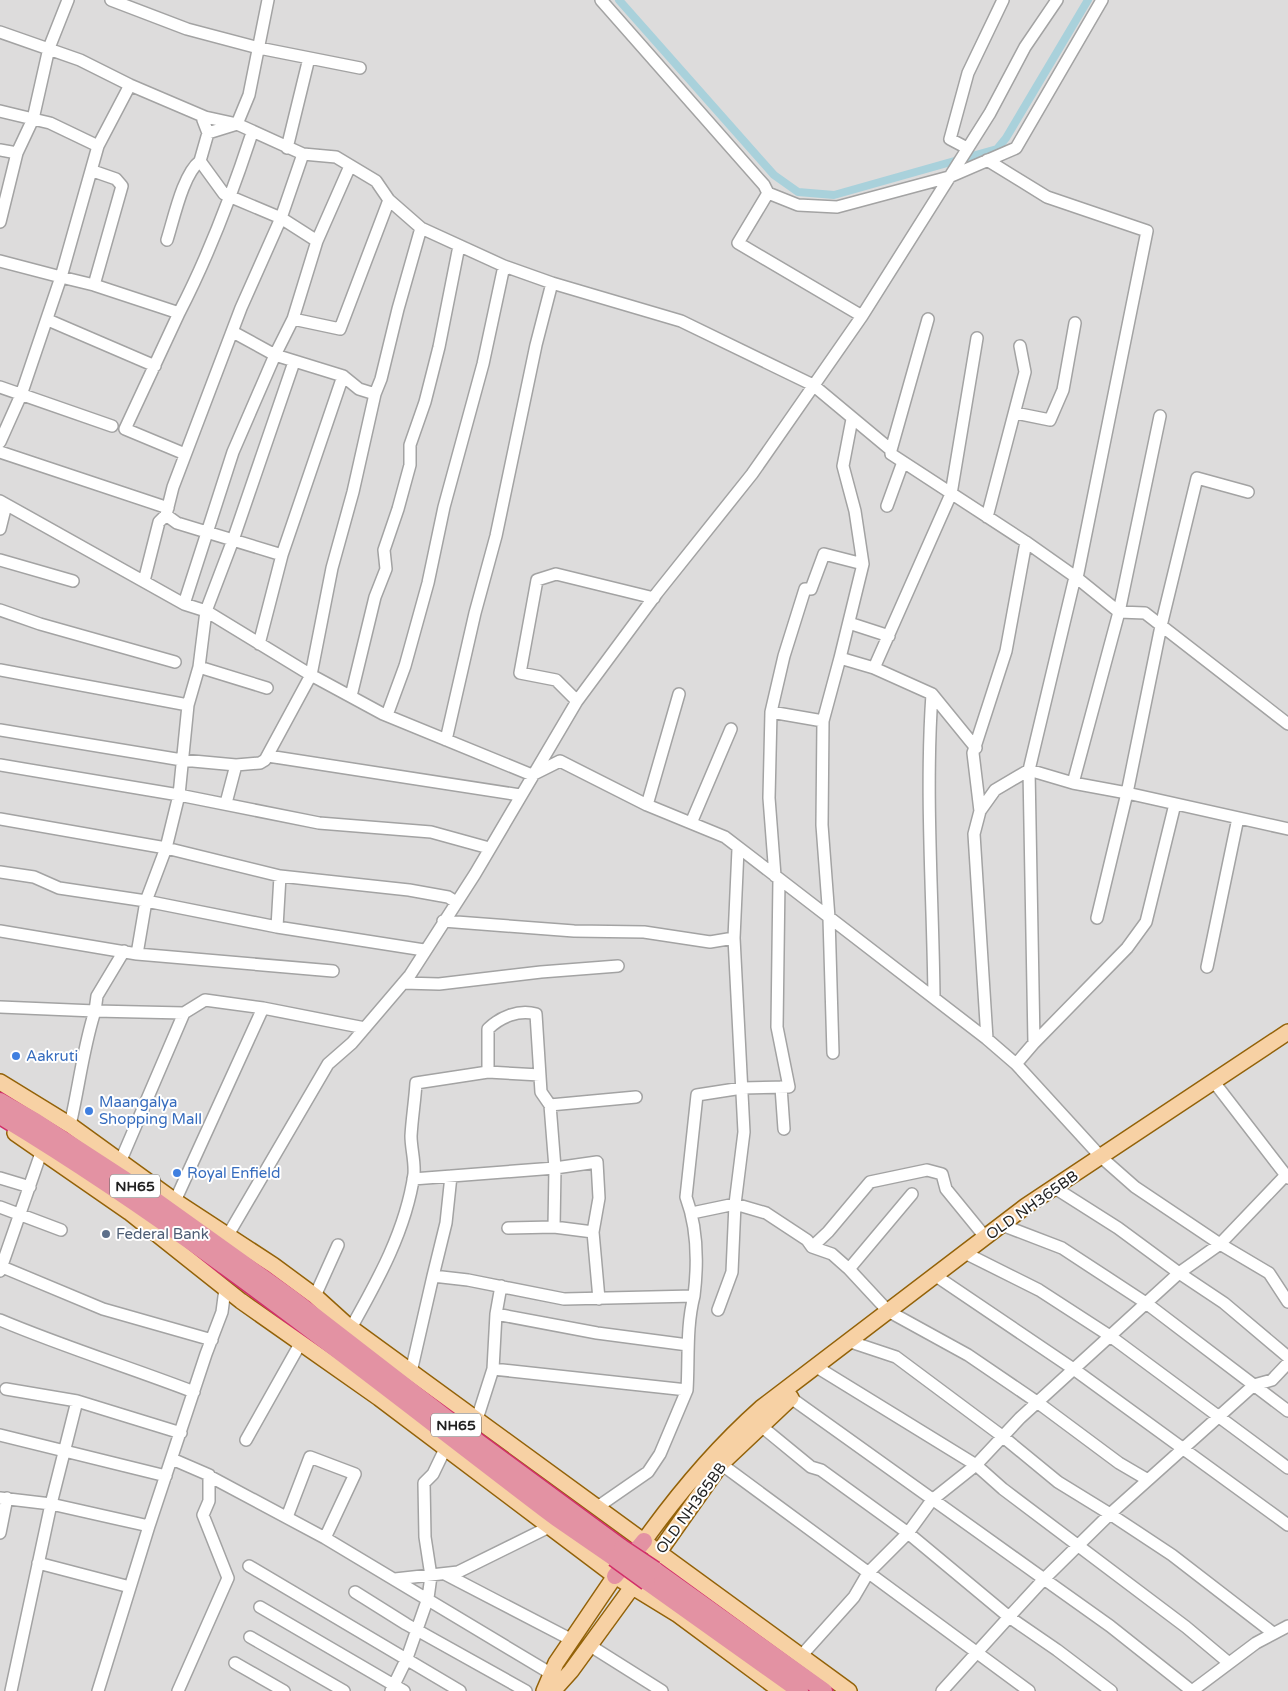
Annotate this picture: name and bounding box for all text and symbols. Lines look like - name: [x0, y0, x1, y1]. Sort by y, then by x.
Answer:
- place label: Aakruti: [26, 1047, 78, 1065]
- marker: Aakruti: [10, 1050, 22, 1062]
- place label: Maangalya Shopping Mall: [99, 1093, 202, 1128]
- marker: Maangalya Shopping Mall: [83, 1105, 95, 1117]
- place label: Royal Enfield: [187, 1164, 280, 1182]
- marker: Royal Enfield: [171, 1167, 183, 1179]
- street label: OLD NH365BB: [982, 1167, 1082, 1243]
- road number: NH65: [110, 1174, 160, 1198]
- place label: Federal Bank: [116, 1225, 209, 1243]
- marker: Federal Bank: [100, 1228, 112, 1240]
- road number: NH65: [431, 1414, 481, 1436]
- street label: OLD NH365BB: [652, 1459, 730, 1557]

